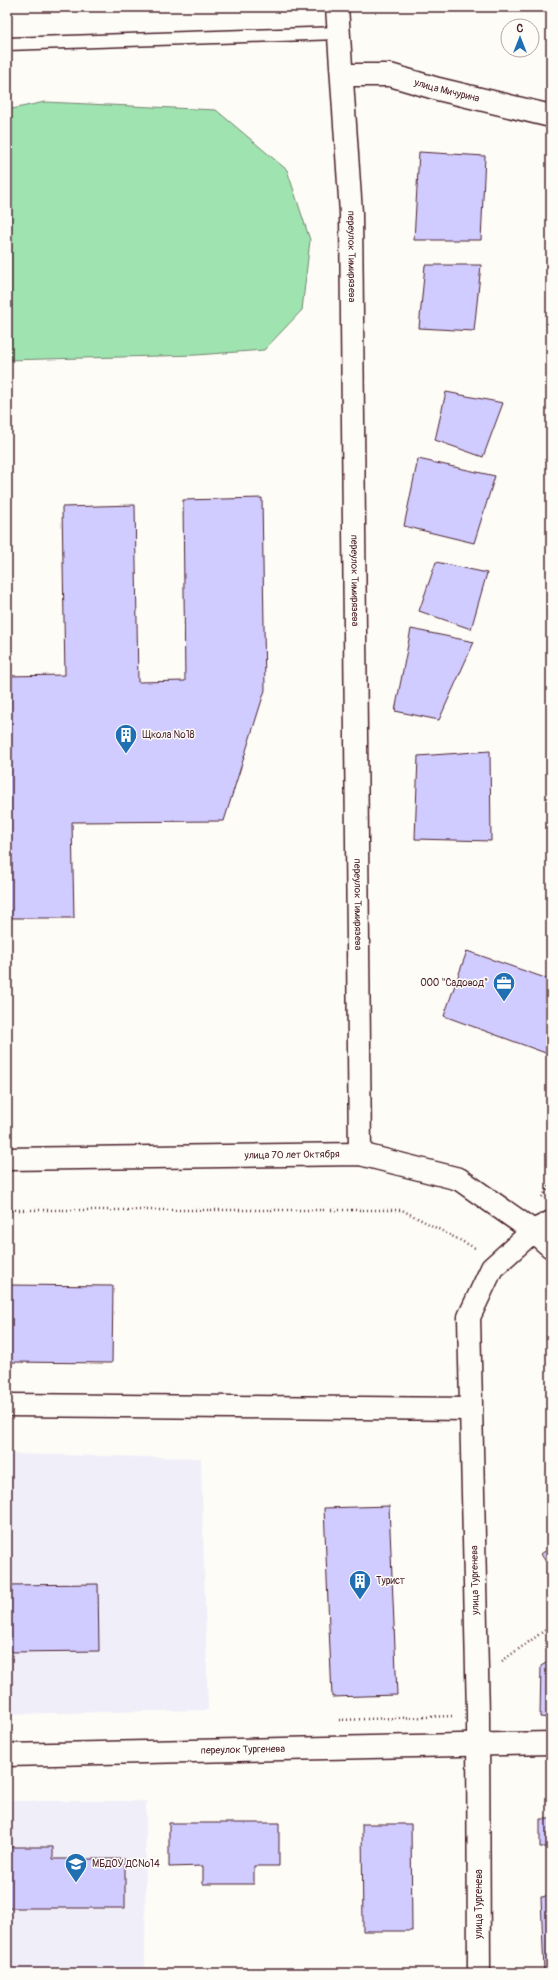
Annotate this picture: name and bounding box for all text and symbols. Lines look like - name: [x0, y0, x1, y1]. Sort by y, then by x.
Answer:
- north arrow: [500, 18, 540, 58]
- text: С: [517, 22, 524, 35]
- street label: улица Мичурина: [412, 76, 481, 105]
- street label: переулок Тимирязева: [345, 211, 358, 303]
- street label: переулок Тимирязева: [348, 535, 361, 627]
- building icon: Щкола №18: [113, 722, 139, 755]
- place label: Щкола №18: [142, 729, 195, 741]
- street label: переулок Тимирязева: [351, 859, 364, 951]
- office icon: ООО "Садовод": [491, 970, 517, 1003]
- place label: ООО "Садовод": [420, 977, 488, 989]
- street label: улица 70 лет Октября: [243, 1148, 340, 1162]
- street label: улица Тургенева: [468, 1545, 482, 1616]
- building icon: Турист: [347, 1568, 373, 1601]
- place label: Турист: [376, 1575, 405, 1587]
- street label: переулок Тургенева: [201, 1743, 286, 1757]
- school or university icon: МБДОУ ДС№14: [63, 1851, 89, 1884]
- place label: МБДОУ ДС№14: [92, 1858, 160, 1870]
- street label: улица Тургенева: [473, 1869, 485, 1940]

